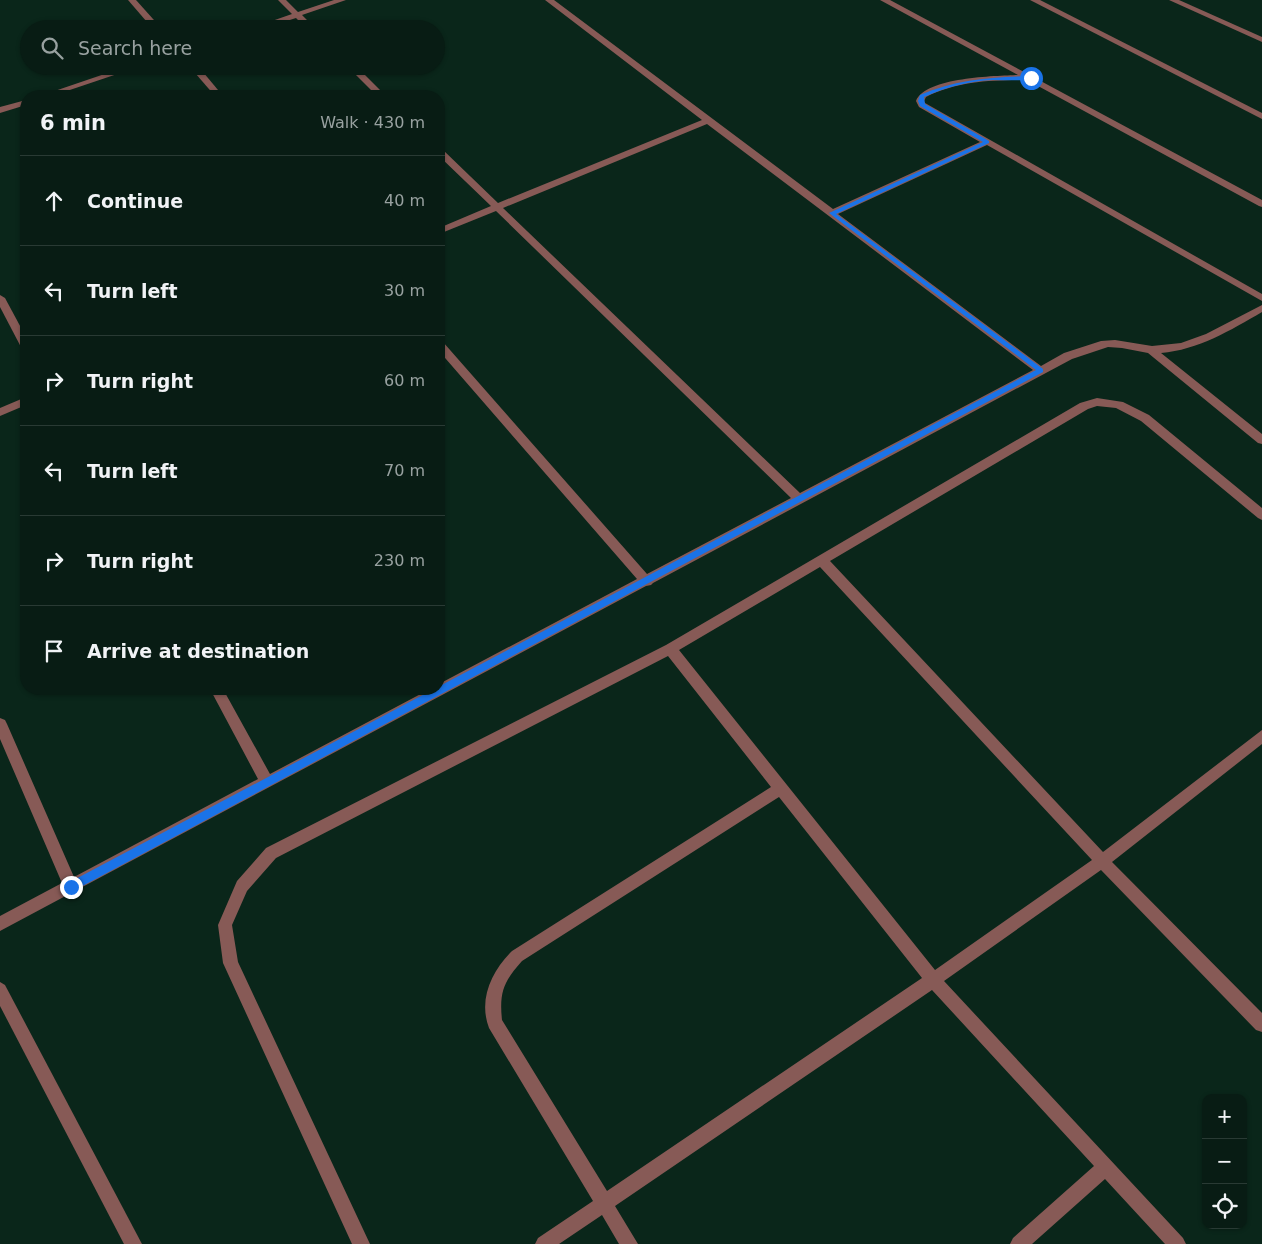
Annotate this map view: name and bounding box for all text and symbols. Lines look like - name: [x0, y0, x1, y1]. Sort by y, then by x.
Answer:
- search box: [20, 20, 445, 75]
- icon: search: [38, 34, 66, 62]
- text: Search here: [78, 37, 192, 59]
- route start: [1020, 67, 1043, 90]
- text: 6 min: [40, 111, 106, 135]
- text: Walk · 430 m: [320, 113, 425, 132]
- icon: ahead: [40, 187, 68, 215]
- text: Continue: [87, 190, 183, 212]
- text: 40 m: [384, 191, 425, 210]
- icon: left: [40, 277, 68, 305]
- text: Turn left: [87, 280, 178, 302]
- text: 30 m: [384, 281, 425, 300]
- icon: right: [40, 367, 68, 395]
- text: Turn right: [87, 370, 193, 392]
- text: 60 m: [384, 371, 425, 390]
- icon: left: [40, 457, 68, 485]
- text: Turn left: [87, 460, 178, 482]
- text: 70 m: [384, 461, 425, 480]
- icon: right: [40, 547, 68, 575]
- text: Turn right: [87, 550, 193, 572]
- text: 230 m: [374, 551, 425, 570]
- icon: arrive: [40, 637, 68, 665]
- text: Arrive at destination: [87, 640, 309, 662]
- route end: [60, 876, 83, 899]
- map controls: [1202, 1094, 1247, 1229]
- button: +: [1202, 1094, 1247, 1139]
- button: −: [1202, 1139, 1247, 1184]
- button: locate: [1202, 1184, 1247, 1229]

